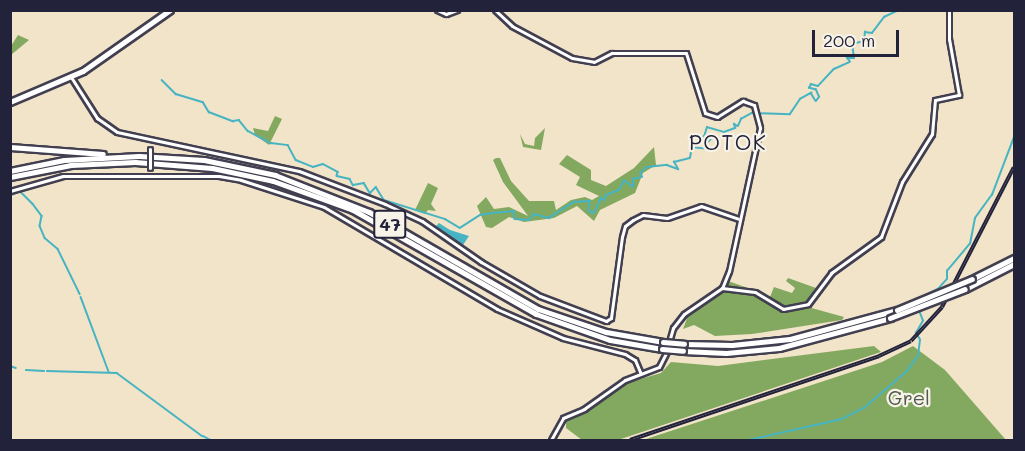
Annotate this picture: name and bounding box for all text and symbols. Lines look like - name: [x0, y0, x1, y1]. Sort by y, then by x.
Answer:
- scale bar: [815, 18, 902, 56]
- text: 200 m: [823, 28, 875, 52]
- district label: POTOK: [689, 129, 767, 155]
- road number: 47: [372, 209, 408, 239]
- park label: Grel: [888, 385, 930, 409]

